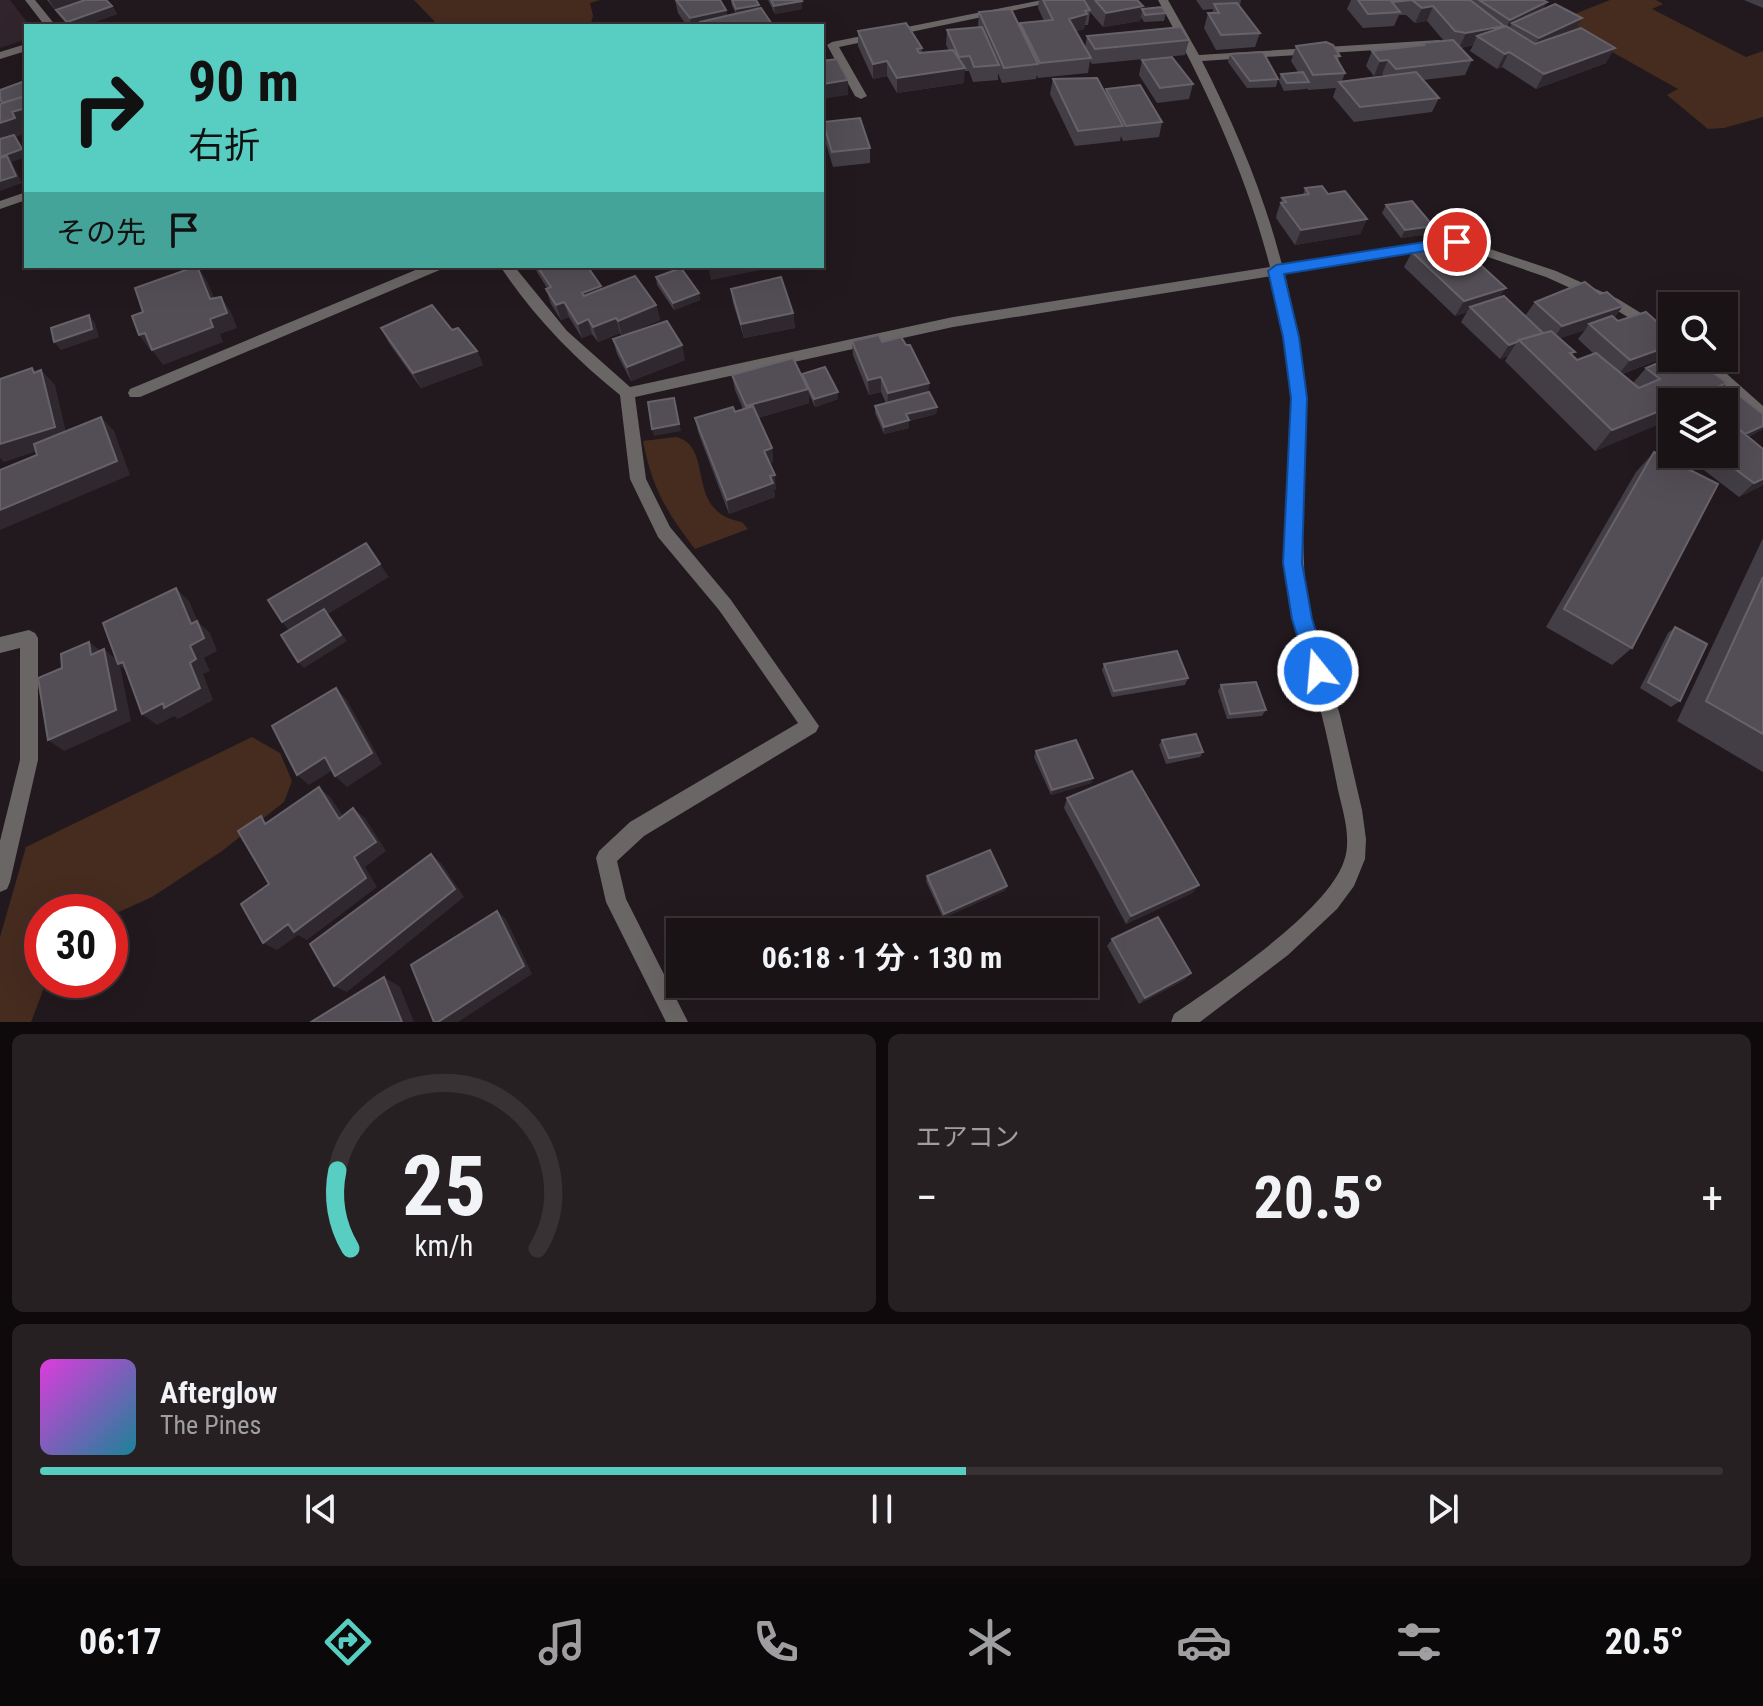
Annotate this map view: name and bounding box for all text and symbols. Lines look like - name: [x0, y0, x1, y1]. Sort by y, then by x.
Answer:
- text: 90 m: [188, 49, 299, 115]
- icon: right: [56, 56, 160, 160]
- text: 右折: [188, 125, 260, 167]
- icon: arrive: [162, 208, 206, 252]
- pin: [1423, 208, 1491, 276]
- text: その先: [56, 215, 146, 250]
- icon: arrive: [1435, 220, 1479, 264]
- map controls: [1658, 292, 1738, 468]
- button: search: [1658, 292, 1738, 372]
- button: layers: [1658, 388, 1738, 468]
- position arrow: [1276, 629, 1360, 713]
- speed limit sign: 30: [24, 894, 128, 998]
- text: 06:18 · 1 分 · 130 m: [762, 940, 1002, 975]
- text: エアコン: [916, 1122, 1020, 1152]
- text: 25: [402, 1138, 486, 1235]
- text: 20.5°: [1253, 1162, 1385, 1233]
- text: −: [916, 1172, 938, 1224]
- text: +: [1701, 1172, 1723, 1224]
- text: km/h: [414, 1229, 473, 1263]
- text: Afterglow: [160, 1375, 278, 1410]
- text: The Pines: [160, 1410, 261, 1440]
- icon: previous: [299, 1487, 343, 1531]
- icon: pause: [860, 1487, 904, 1531]
- icon: next: [1421, 1487, 1465, 1531]
- icon: directions: [320, 1614, 376, 1670]
- icon: music: [534, 1614, 590, 1670]
- icon: phone: [748, 1614, 804, 1670]
- icon: climate: [962, 1614, 1018, 1670]
- icon: car: [1176, 1614, 1232, 1670]
- icon: filters: [1391, 1614, 1447, 1670]
- text: 06:17: [79, 1621, 162, 1663]
- text: 20.5°: [1605, 1621, 1684, 1663]

